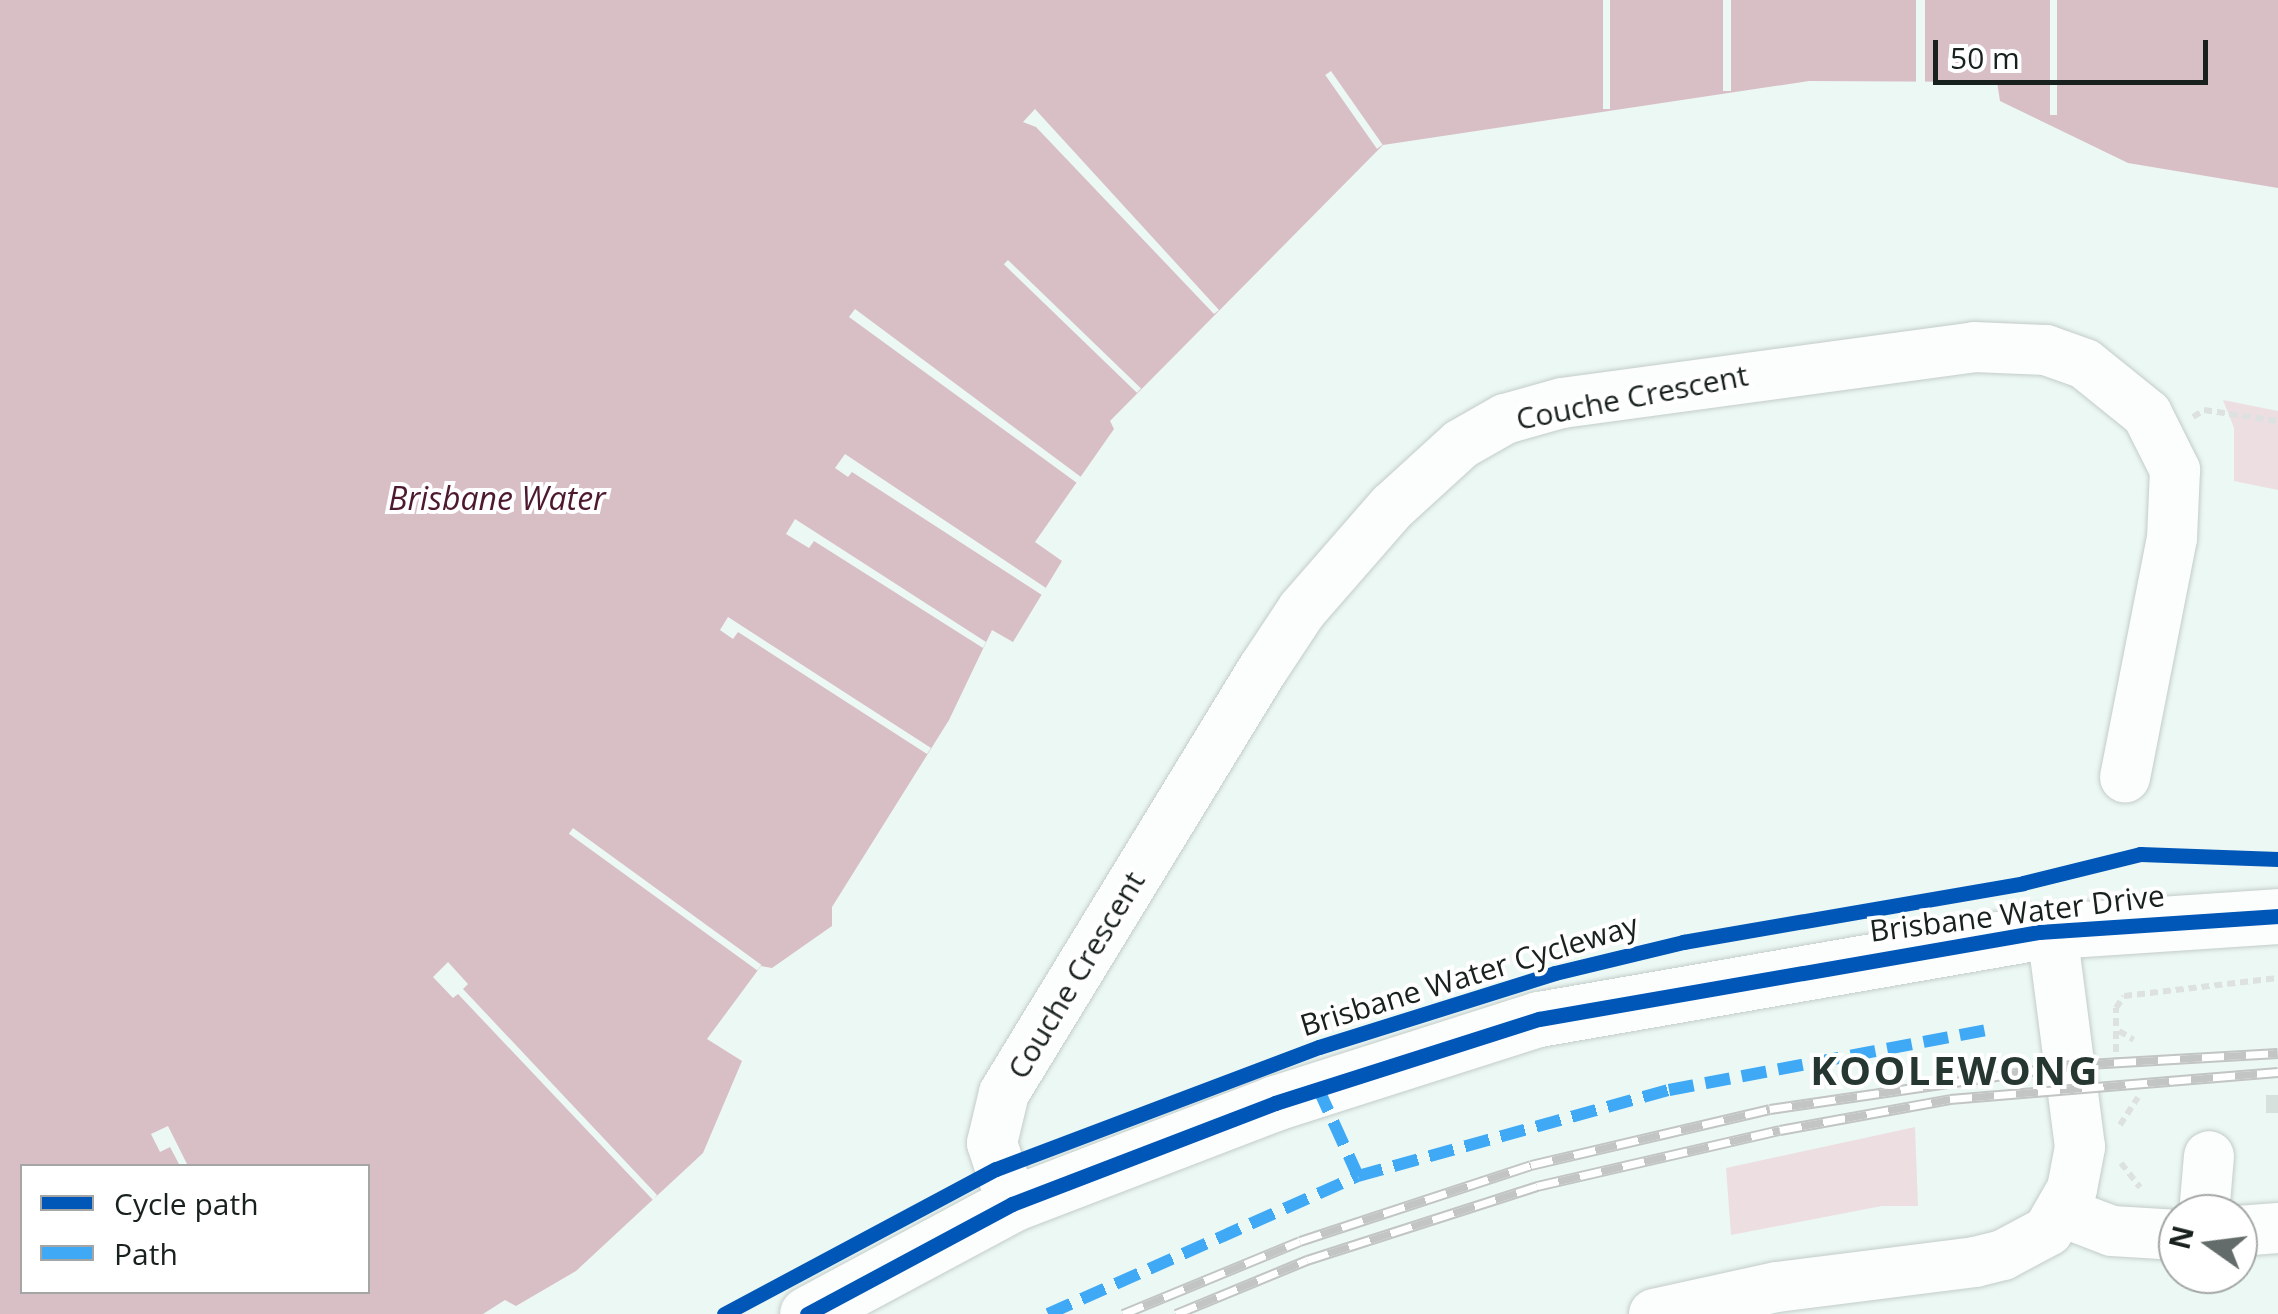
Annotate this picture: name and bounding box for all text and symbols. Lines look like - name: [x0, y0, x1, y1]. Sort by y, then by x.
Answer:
- scale bar: [1938, 20, 2213, 82]
- text: 50 m: [1950, 37, 2020, 78]
- street label: Couche Crescent: [1513, 357, 1751, 437]
- water label: Brisbane Water: [388, 479, 606, 517]
- street label: Couche Crescent: [1000, 865, 1152, 1085]
- street label: Brisbane Water Drive: [1867, 877, 2167, 949]
- street label: Brisbane Water Cycleway: [1296, 906, 1642, 1044]
- district label: KOOLEWONG: [1810, 1046, 2100, 1094]
- legend: [20, 1164, 370, 1294]
- text: Cycle path: [114, 1183, 259, 1224]
- north arrow: [2158, 1194, 2258, 1294]
- text: N: [2160, 1222, 2202, 1253]
- text: Path: [114, 1233, 178, 1274]

